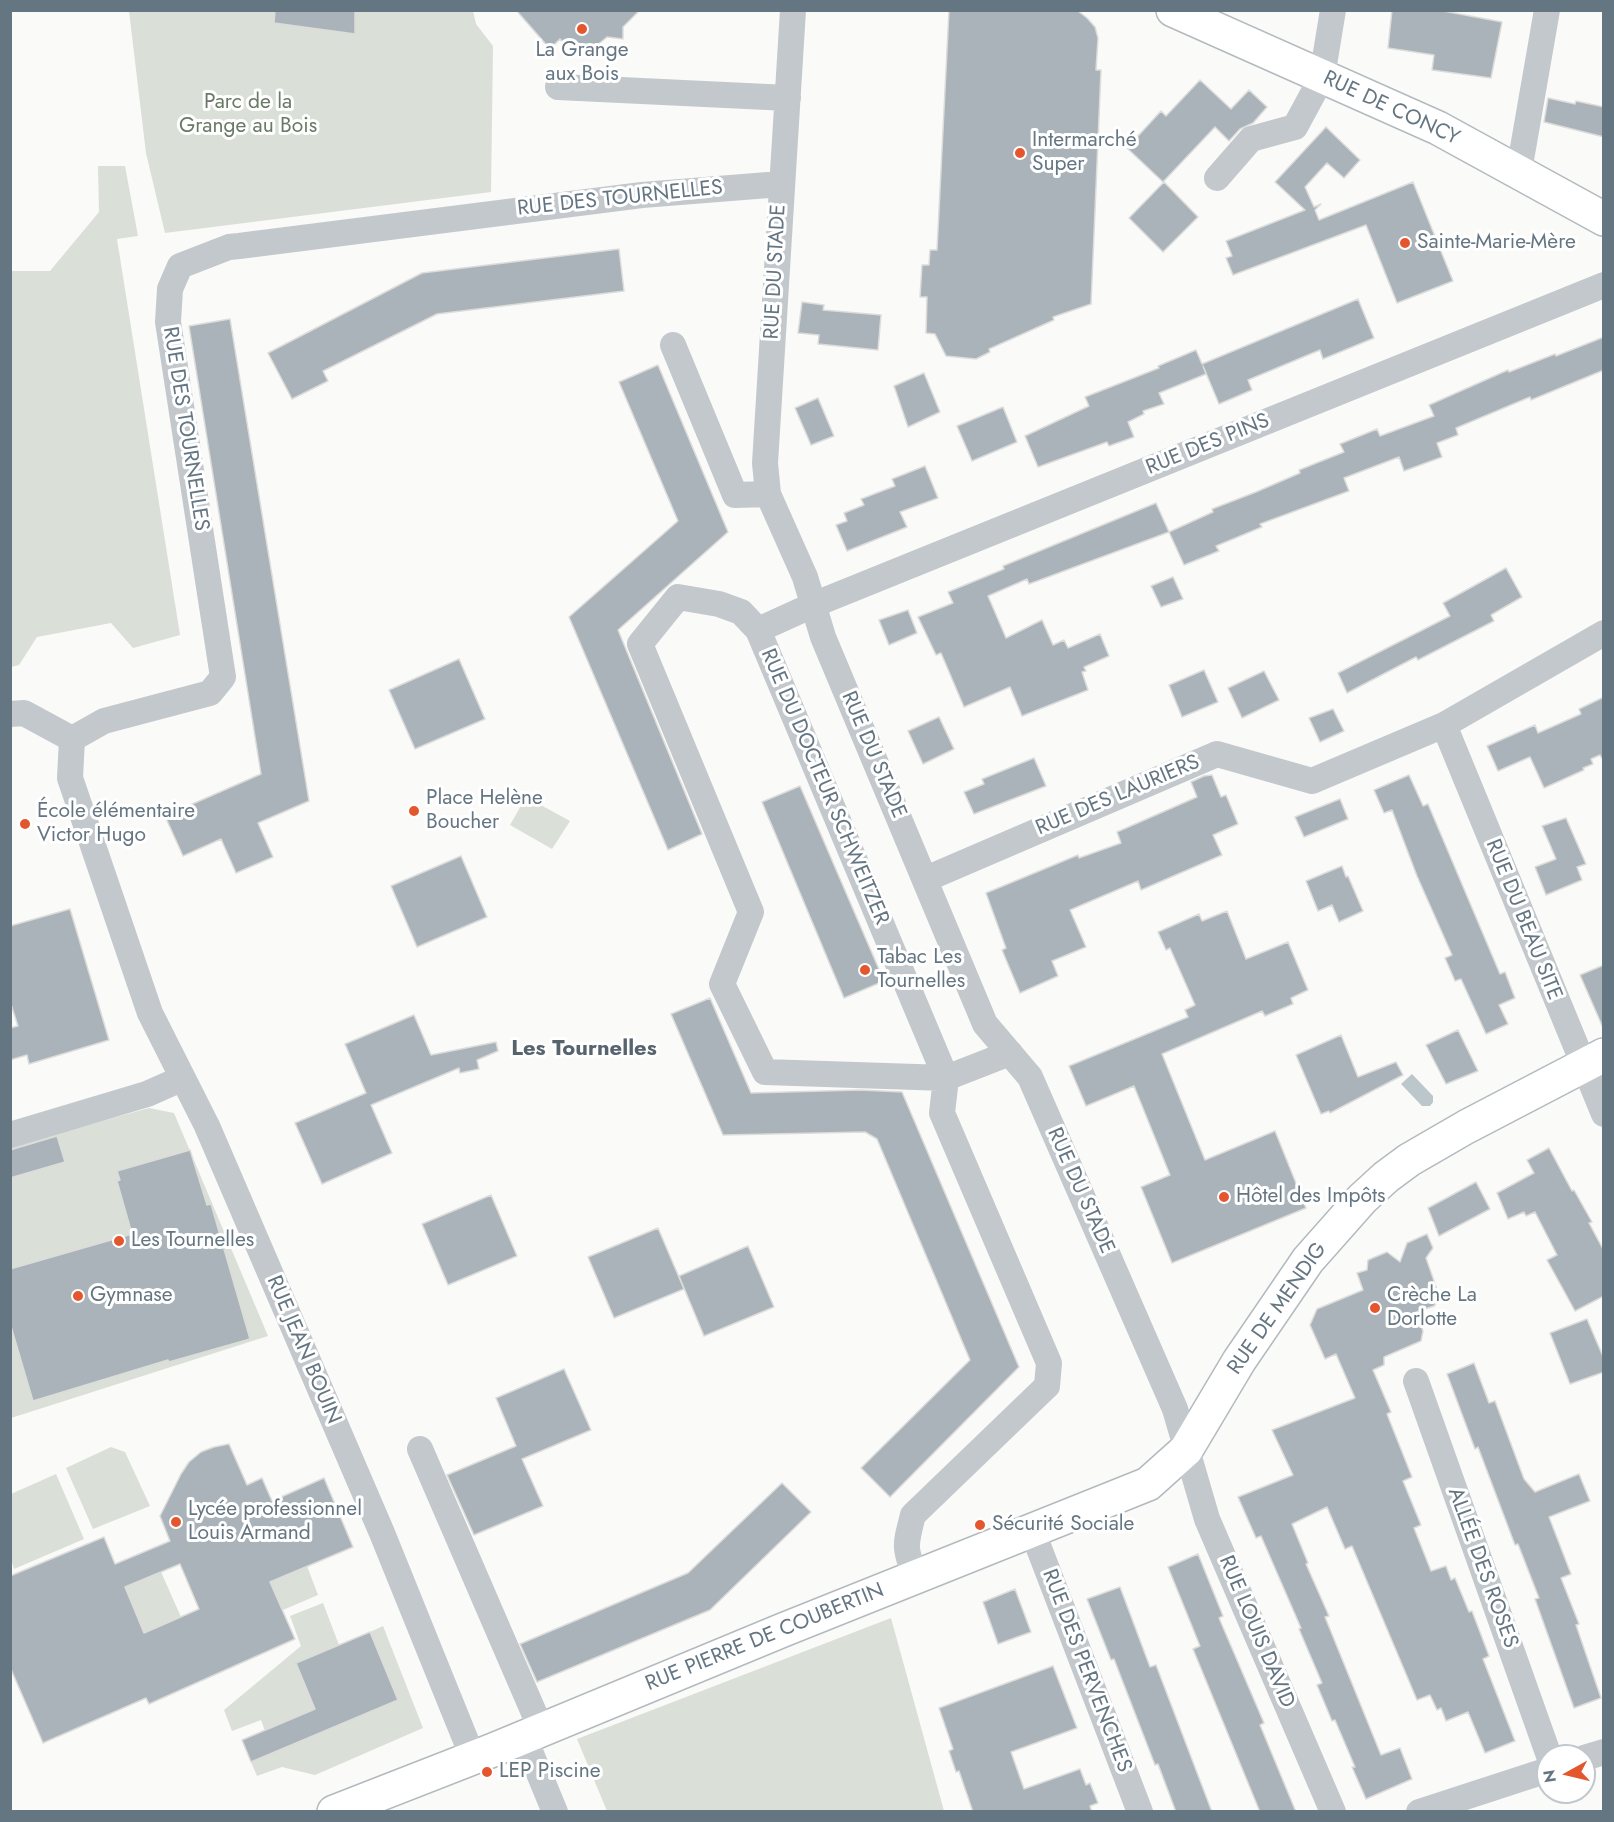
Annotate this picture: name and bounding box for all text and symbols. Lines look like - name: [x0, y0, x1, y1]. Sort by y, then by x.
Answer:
- marker: La Grange aux Bois: [575, 22, 589, 36]
- place label: La Grange aux Bois: [535, 38, 629, 88]
- street label: RUE DE CONCY: [1319, 66, 1463, 152]
- park label: Parc de la Grange au Bois: [179, 90, 317, 140]
- place label: Intermarché Super: [1032, 128, 1136, 178]
- marker: Intermarché Super: [1013, 146, 1027, 160]
- street label: RUE DES TOURNELLES: [516, 176, 724, 222]
- street label: RUE DU STADE: [760, 204, 792, 340]
- place label: Sainte-Marie-Mère: [1417, 230, 1576, 256]
- marker: Sainte-Marie-Mère: [1398, 236, 1412, 250]
- street label: RUE DES TOURNELLES: [156, 325, 214, 533]
- street label: RUE DES PINS: [1143, 409, 1273, 481]
- street label: RUE DU DOCTEUR SCHWEITZER: [754, 645, 894, 929]
- street label: RUE DU STADE: [835, 688, 911, 822]
- street label: RUE DES LAURIERS: [1032, 750, 1204, 842]
- place label: Place Helène Boucher: [426, 786, 543, 836]
- place label: École élémentaire Victor Hugo: [37, 799, 195, 849]
- marker: Place Helène Boucher: [407, 804, 421, 818]
- marker: École élémentaire Victor Hugo: [18, 817, 32, 831]
- street label: RUE DU BEAU SITE: [1479, 836, 1567, 1004]
- place label: Tabac Les Tournelles: [877, 945, 965, 995]
- marker: Tabac Les Tournelles: [858, 963, 872, 977]
- district label: Les Tournelles: [511, 1037, 657, 1063]
- street label: RUE DU STADE: [1041, 1124, 1119, 1258]
- place label: Hôtel des Impôts: [1236, 1184, 1385, 1210]
- marker: Hôtel des Impôts: [1217, 1190, 1231, 1204]
- place label: Les Tournelles: [131, 1228, 254, 1254]
- marker: Les Tournelles: [112, 1234, 126, 1248]
- street label: RUE DE MENDIG: [1223, 1238, 1333, 1380]
- street label: RUE JEAN BOUIN: [260, 1272, 346, 1428]
- place label: Gymnase: [90, 1283, 173, 1309]
- place label: Crèche La Dorlotte: [1387, 1283, 1477, 1333]
- marker: Gymnase: [71, 1289, 85, 1303]
- marker: Crèche La Dorlotte: [1368, 1301, 1382, 1315]
- street label: ALLÉE DES ROSES: [1441, 1484, 1523, 1652]
- place label: Lycée professionnel Louis Armand: [188, 1497, 362, 1547]
- place label: Sécurité Sociale: [992, 1512, 1134, 1538]
- marker: Lycée professionnel Louis Armand: [169, 1515, 183, 1529]
- marker: Sécurité Sociale: [973, 1518, 987, 1532]
- street label: RUE LOUIS DAVID: [1213, 1552, 1299, 1712]
- street label: RUE DES PERVENCHES: [1036, 1566, 1136, 1776]
- street label: RUE PIERRE DE COUBERTIN: [642, 1579, 888, 1697]
- north arrow: [1536, 1744, 1596, 1804]
- place label: LEP Piscine: [499, 1759, 601, 1785]
- marker: LEP Piscine: [480, 1765, 494, 1779]
- text: N: [1537, 1768, 1562, 1784]

